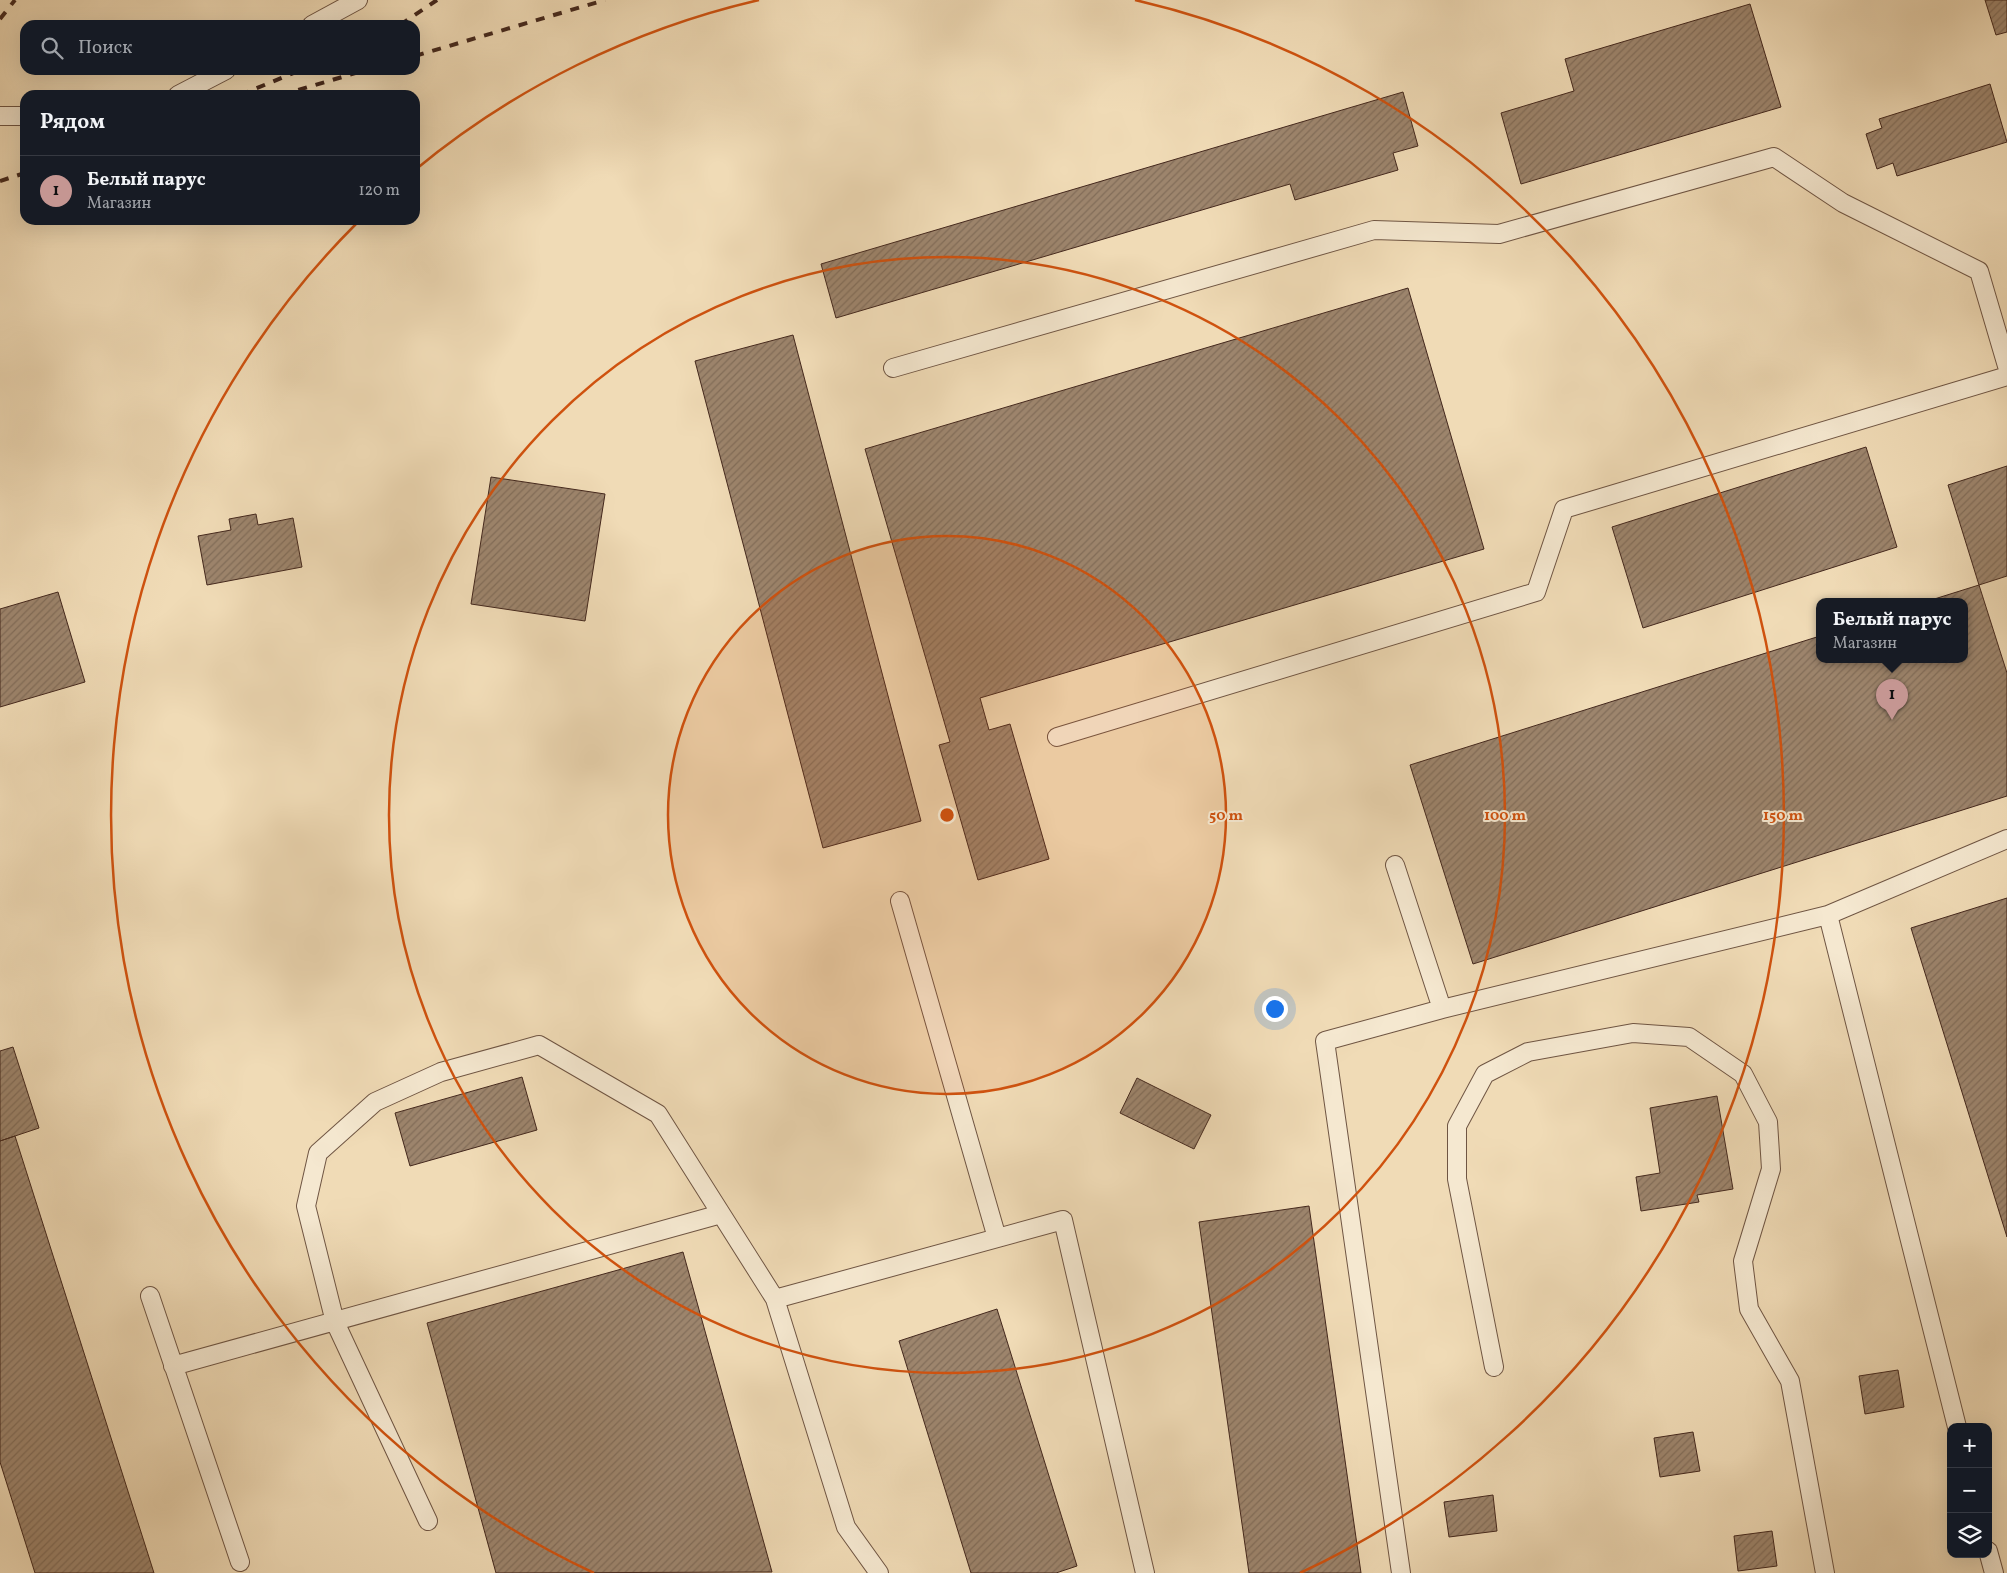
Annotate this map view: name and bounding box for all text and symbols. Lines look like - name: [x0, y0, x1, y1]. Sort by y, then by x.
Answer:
- search box: [20, 20, 420, 75]
- icon: search: [38, 34, 66, 62]
- text: Поиск: [78, 35, 132, 61]
- text: Рядом: [40, 108, 105, 137]
- text: Белый парус: [87, 167, 206, 193]
- text: 1: [53, 180, 59, 202]
- text: 120 m: [358, 180, 400, 202]
- text: Магазин: [87, 193, 151, 215]
- popup: [1816, 598, 1968, 663]
- text: Белый парус: [1833, 607, 1951, 633]
- text: Магазин: [1833, 633, 1897, 655]
- pin: 1: [1876, 679, 1908, 720]
- centre of rings: [938, 806, 956, 824]
- text: 50 m: [1209, 806, 1243, 827]
- text: 100 m: [1484, 806, 1527, 827]
- text: 150 m: [1763, 806, 1803, 827]
- your location: [1262, 996, 1288, 1022]
- map controls: [1947, 1423, 1992, 1558]
- button: +: [1947, 1423, 1992, 1468]
- button: −: [1947, 1468, 1992, 1513]
- button: layers: [1947, 1513, 1992, 1558]

